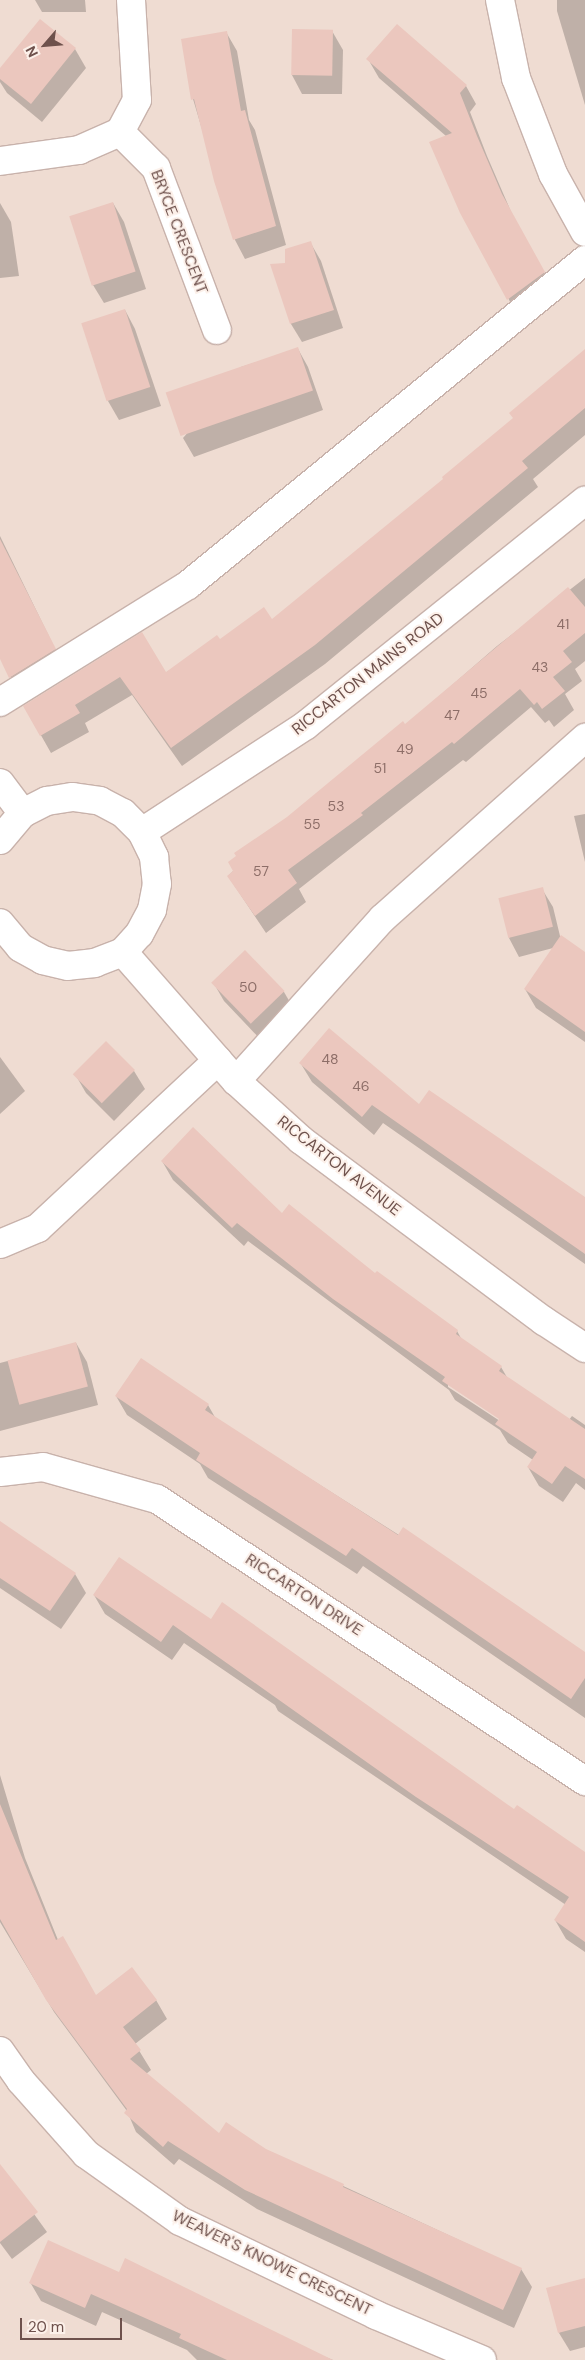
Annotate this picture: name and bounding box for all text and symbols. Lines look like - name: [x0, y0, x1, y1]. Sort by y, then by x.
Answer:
- north arrow: [20, 20, 70, 70]
- text: N: [21, 43, 42, 60]
- street label: BRYCE CRESCENT: [146, 167, 212, 297]
- street label: RICCARTON MAINS ROAD: [288, 609, 448, 739]
- house number: 41: [557, 616, 569, 632]
- house number: 43: [532, 659, 548, 675]
- house number: 45: [470, 685, 488, 701]
- house number: 47: [444, 707, 460, 723]
- house number: 49: [396, 741, 414, 757]
- house number: 51: [374, 760, 386, 776]
- house number: 53: [328, 798, 344, 814]
- house number: 55: [303, 816, 321, 832]
- house number: 57: [253, 863, 269, 879]
- house number: 50: [239, 979, 257, 995]
- house number: 48: [321, 1051, 339, 1067]
- house number: 46: [352, 1078, 370, 1094]
- street label: RICCARTON AVENUE: [273, 1112, 405, 1220]
- street label: RICCARTON DRIVE: [242, 1550, 366, 1640]
- street label: WEAVER'S KNOWE CRESCENT: [169, 2206, 375, 2320]
- scale bar: [22, 2308, 125, 2340]
- text: 20 m: [28, 2317, 64, 2337]

